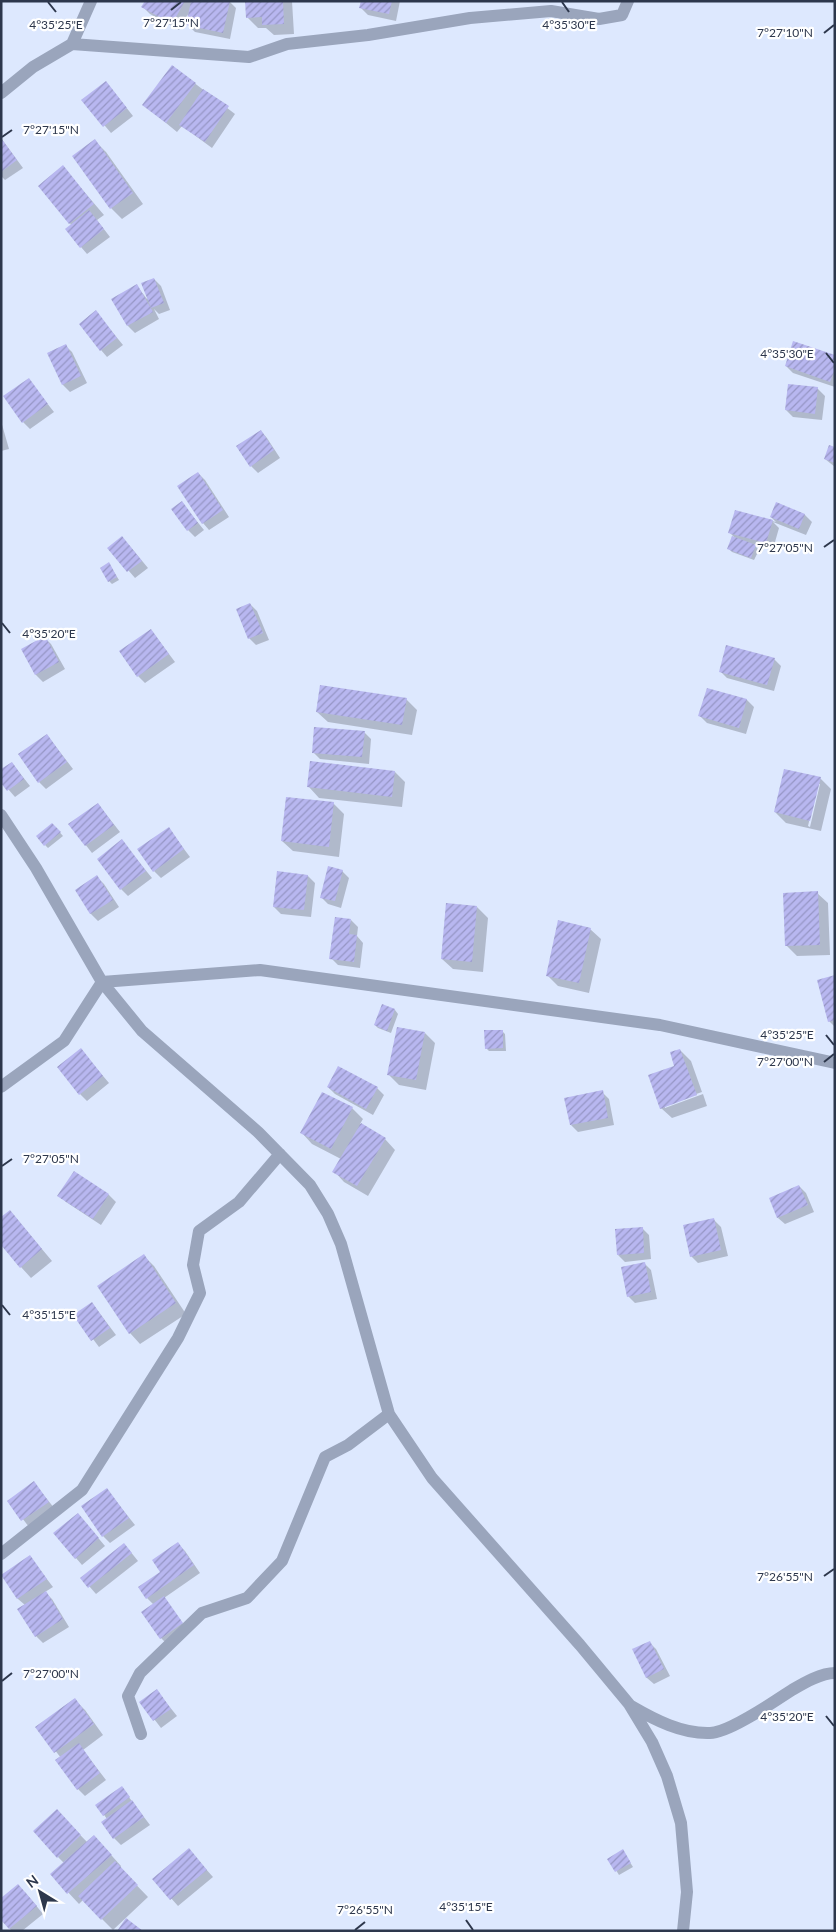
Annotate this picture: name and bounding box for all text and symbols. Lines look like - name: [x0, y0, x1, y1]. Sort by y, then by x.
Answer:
- text: 7°27'15"N: [143, 15, 199, 30]
- text: 4°35'25"E: [29, 17, 83, 32]
- text: 4°35'30"E: [542, 17, 596, 32]
- text: 7°27'10"N: [757, 25, 813, 40]
- text: 7°27'15"N: [23, 122, 79, 137]
- text: 4°35'30"E: [760, 346, 814, 361]
- text: 7°27'05"N: [757, 540, 813, 555]
- text: 4°35'20"E: [22, 626, 76, 641]
- text: 4°35'25"E: [760, 1027, 814, 1042]
- text: 7°27'00"N: [757, 1054, 813, 1069]
- text: 7°27'05"N: [23, 1151, 79, 1166]
- text: 4°35'15"E: [22, 1307, 76, 1322]
- text: 7°26'55"N: [757, 1569, 813, 1584]
- text: 7°27'00"N: [23, 1666, 79, 1681]
- text: 4°35'20"E: [760, 1709, 814, 1724]
- north arrow: [15, 1867, 65, 1917]
- text: N: [22, 1871, 41, 1891]
- text: 4°35'15"E: [439, 1899, 493, 1914]
- text: 7°26'55"N: [337, 1902, 393, 1917]

